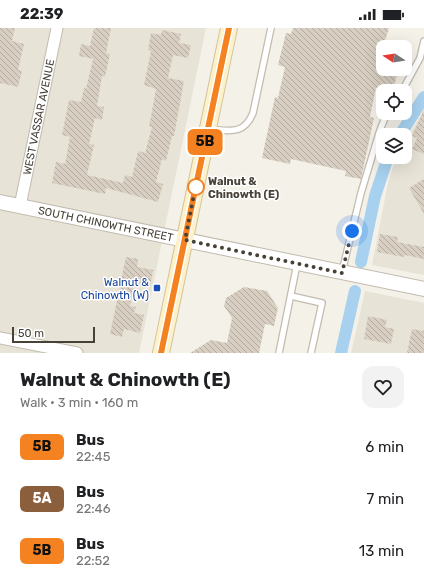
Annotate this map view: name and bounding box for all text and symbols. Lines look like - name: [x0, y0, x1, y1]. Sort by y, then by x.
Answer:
- text: 22:39: [20, 5, 63, 23]
- north arrow: [376, 40, 412, 76]
- map controls: [376, 40, 412, 164]
- street label: WEST VASSAR AVENUE: [20, 57, 57, 176]
- button: locate: [376, 84, 412, 120]
- button: layers: [376, 128, 412, 164]
- line badge: 5B: [187, 129, 223, 155]
- text: 5B: [196, 133, 214, 150]
- place label: Walnut & Chinowth (E): [208, 175, 279, 201]
- marker: Walnut & Chinowth (E): [187, 178, 205, 196]
- street label: SOUTH CHINOWTH STREET: [37, 203, 175, 244]
- your location: [342, 221, 362, 241]
- place label: Walnut & Chinowth (W): [81, 276, 149, 302]
- marker: Walnut & Chinowth (W): [152, 283, 162, 293]
- scale bar: [12, 325, 95, 344]
- text: 50 m: [18, 327, 44, 340]
- button: heart: [362, 366, 404, 408]
- text: Walnut & Chinowth (E): [20, 368, 231, 391]
- text: Walk · 3 min · 160 m: [20, 395, 138, 410]
- text: Bus: [76, 431, 104, 449]
- text: 5B: [33, 438, 51, 455]
- text: 6 min: [365, 438, 404, 456]
- text: 22:45: [76, 449, 110, 464]
- text: Bus: [76, 483, 104, 501]
- text: 5A: [32, 490, 52, 507]
- text: 7 min: [367, 490, 404, 508]
- text: 22:46: [76, 501, 111, 516]
- text: Bus: [76, 535, 104, 553]
- text: 5B: [33, 542, 51, 559]
- text: 13 min: [359, 542, 404, 560]
- text: 22:52: [76, 553, 110, 568]

